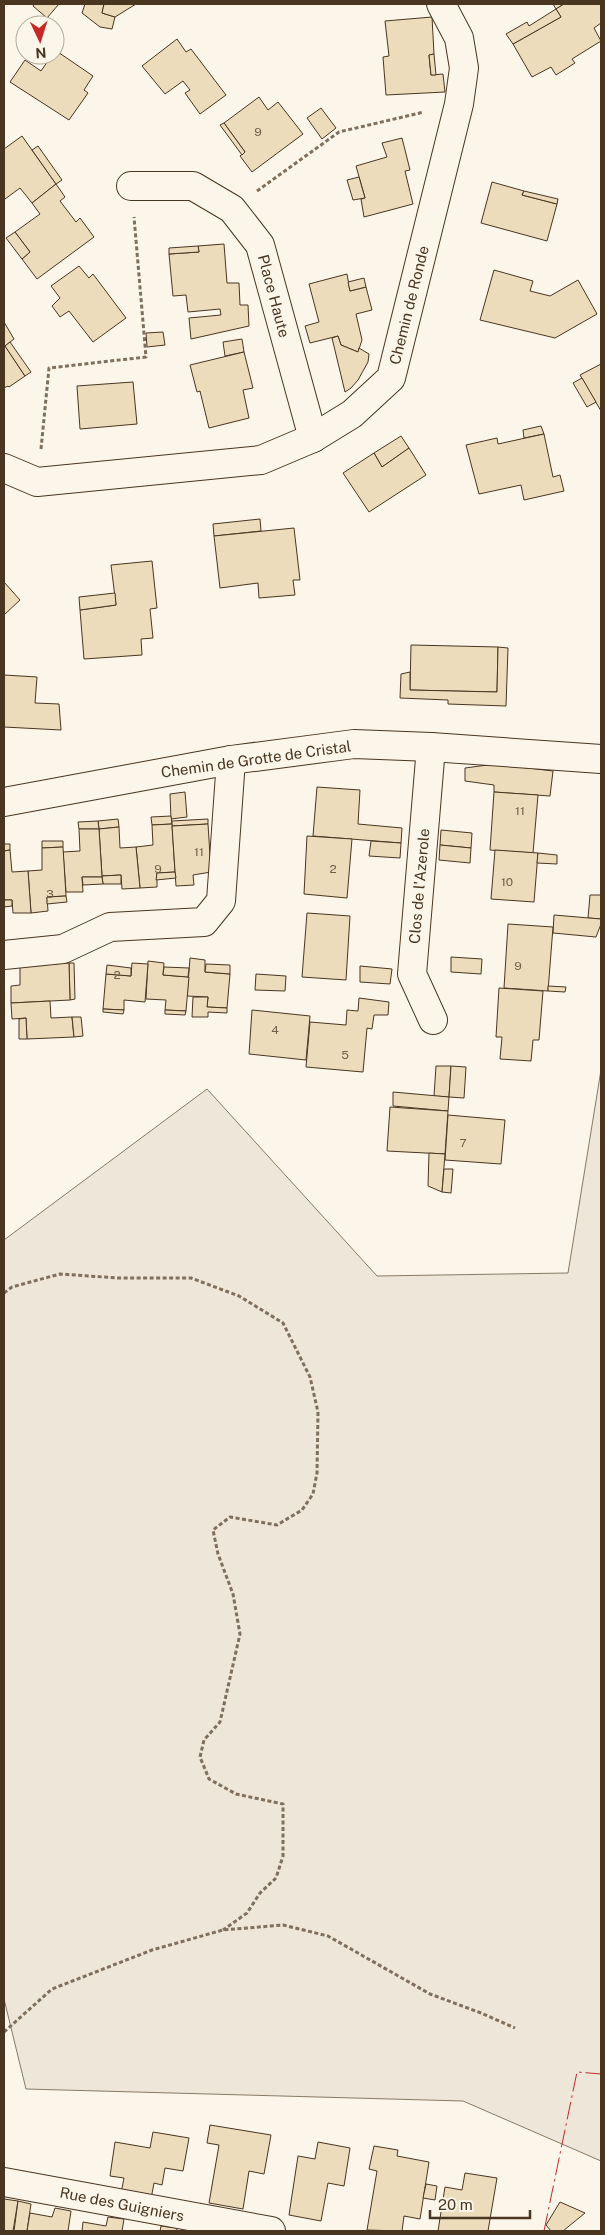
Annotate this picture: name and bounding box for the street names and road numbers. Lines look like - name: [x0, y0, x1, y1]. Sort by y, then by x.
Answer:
- street label: Chemin de Ronde: [386, 244, 432, 366]
- street label: Place Haute: [255, 253, 293, 339]
- street label: Chemin de Grotte de Cristal: [160, 737, 352, 781]
- street label: Clos de l'Azerole: [405, 828, 433, 944]
- street label: Rue des Guigniers: [58, 2184, 186, 2224]

